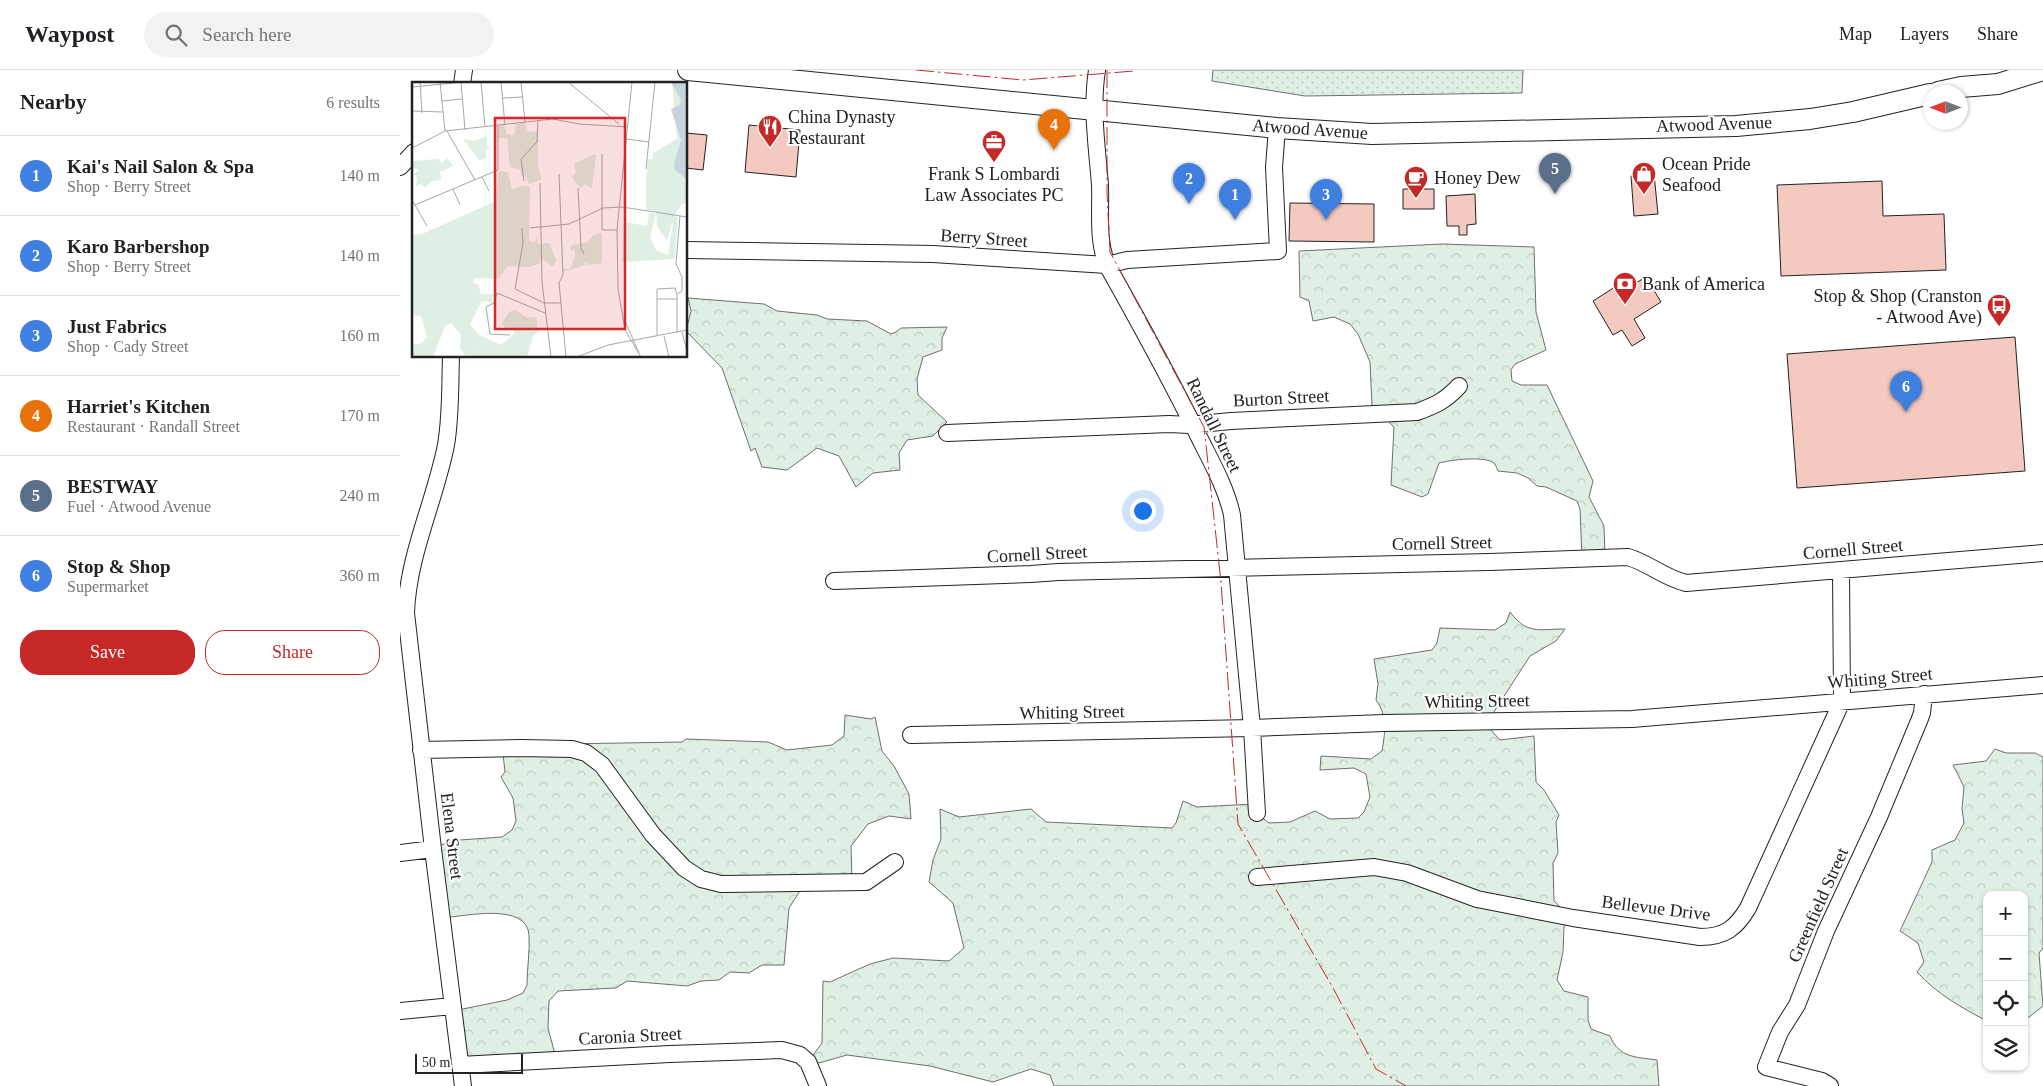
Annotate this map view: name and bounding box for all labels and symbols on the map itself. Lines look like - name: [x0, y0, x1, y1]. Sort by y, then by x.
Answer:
- inset map: [412, 82, 688, 358]
- north arrow: [1923, 85, 1968, 130]
- place label: China Dynasty Restaurant: [788, 107, 896, 148]
- pin: 4: [1038, 109, 1070, 150]
- street label: Atwood Avenue: [1656, 112, 1772, 136]
- restaurant icon: China Dynasty Restaurant: [757, 114, 783, 148]
- street label: Atwood Avenue: [1251, 115, 1369, 143]
- office icon: Frank S Lombardi Law Associates PC: [981, 129, 1007, 163]
- pin: 5: [1539, 153, 1571, 194]
- place label: Ocean Pride Seafood: [1662, 154, 1750, 195]
- shop icon: Ocean Pride Seafood: [1631, 161, 1657, 195]
- pin: 2: [1173, 163, 1205, 204]
- place label: Frank S Lombardi Law Associates PC: [925, 164, 1064, 205]
- cafe icon: Honey Dew: [1403, 165, 1429, 199]
- place label: Honey Dew: [1434, 168, 1520, 188]
- pin: 1: [1219, 179, 1251, 220]
- pin: 3: [1310, 179, 1342, 220]
- street label: Berry Street: [940, 225, 1028, 251]
- bank icon: Bank of America: [1612, 271, 1638, 305]
- place label: Bank of America: [1642, 274, 1765, 294]
- place label: Stop & Shop (Cranston - Atwood Ave): [1813, 286, 1982, 328]
- bus stop icon: Stop & Shop (Cranston - Atwood Ave): [1986, 293, 2012, 327]
- pin: 6: [1890, 371, 1922, 412]
- street label: Randall Street: [1183, 375, 1245, 475]
- street label: Burton Street: [1232, 385, 1330, 411]
- your location: [1130, 498, 1156, 524]
- street label: Cornell Street: [1392, 532, 1492, 554]
- street label: Cornell Street: [1802, 535, 1904, 563]
- street label: Cornell Street: [986, 541, 1088, 567]
- street label: Whiting Street: [1827, 663, 1933, 693]
- street label: Whiting Street: [1424, 690, 1530, 712]
- street label: Whiting Street: [1019, 701, 1125, 723]
- street label: Elena Street: [437, 791, 467, 881]
- street label: Greenfield Street: [1784, 845, 1852, 965]
- street label: Bellevue Drive: [1600, 891, 1712, 925]
- street label: Caronia Street: [578, 1023, 682, 1049]
- scale bar: [415, 1051, 522, 1074]

